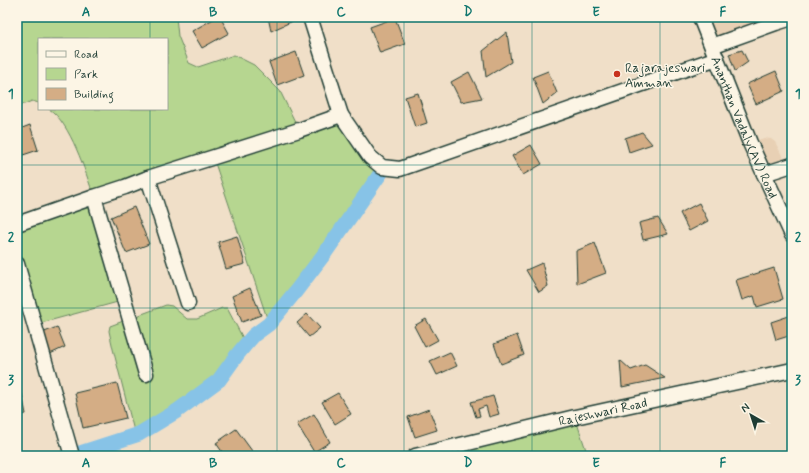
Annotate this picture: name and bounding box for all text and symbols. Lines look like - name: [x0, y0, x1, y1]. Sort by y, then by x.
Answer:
- text: A: [82, 4, 90, 21]
- text: B: [209, 4, 218, 21]
- text: C: [336, 4, 346, 21]
- text: D: [464, 4, 473, 21]
- text: E: [592, 4, 600, 21]
- text: F: [720, 4, 727, 21]
- legend: [38, 38, 168, 110]
- text: Road: [74, 47, 98, 63]
- street label: Ananthan Vadaly(AV) Road: [706, 54, 781, 201]
- place label: Rajarajeswari Amman: [625, 60, 705, 92]
- text: Park: [74, 67, 98, 83]
- marker: Rajarajeswari Amman: [612, 69, 622, 79]
- text: 1: [8, 86, 14, 103]
- text: 1: [795, 86, 801, 103]
- text: Building: [74, 87, 114, 104]
- text: 2: [8, 229, 15, 246]
- text: 2: [795, 229, 802, 246]
- text: 3: [8, 372, 14, 389]
- text: 3: [795, 372, 801, 389]
- street label: Rajeshwari Road: [557, 395, 649, 431]
- north arrow: [731, 395, 771, 435]
- text: N: [738, 400, 753, 416]
- text: A: [82, 455, 90, 472]
- text: B: [209, 455, 218, 472]
- text: C: [336, 455, 346, 472]
- text: D: [464, 455, 473, 472]
- text: E: [592, 455, 600, 472]
- text: F: [720, 455, 727, 472]

